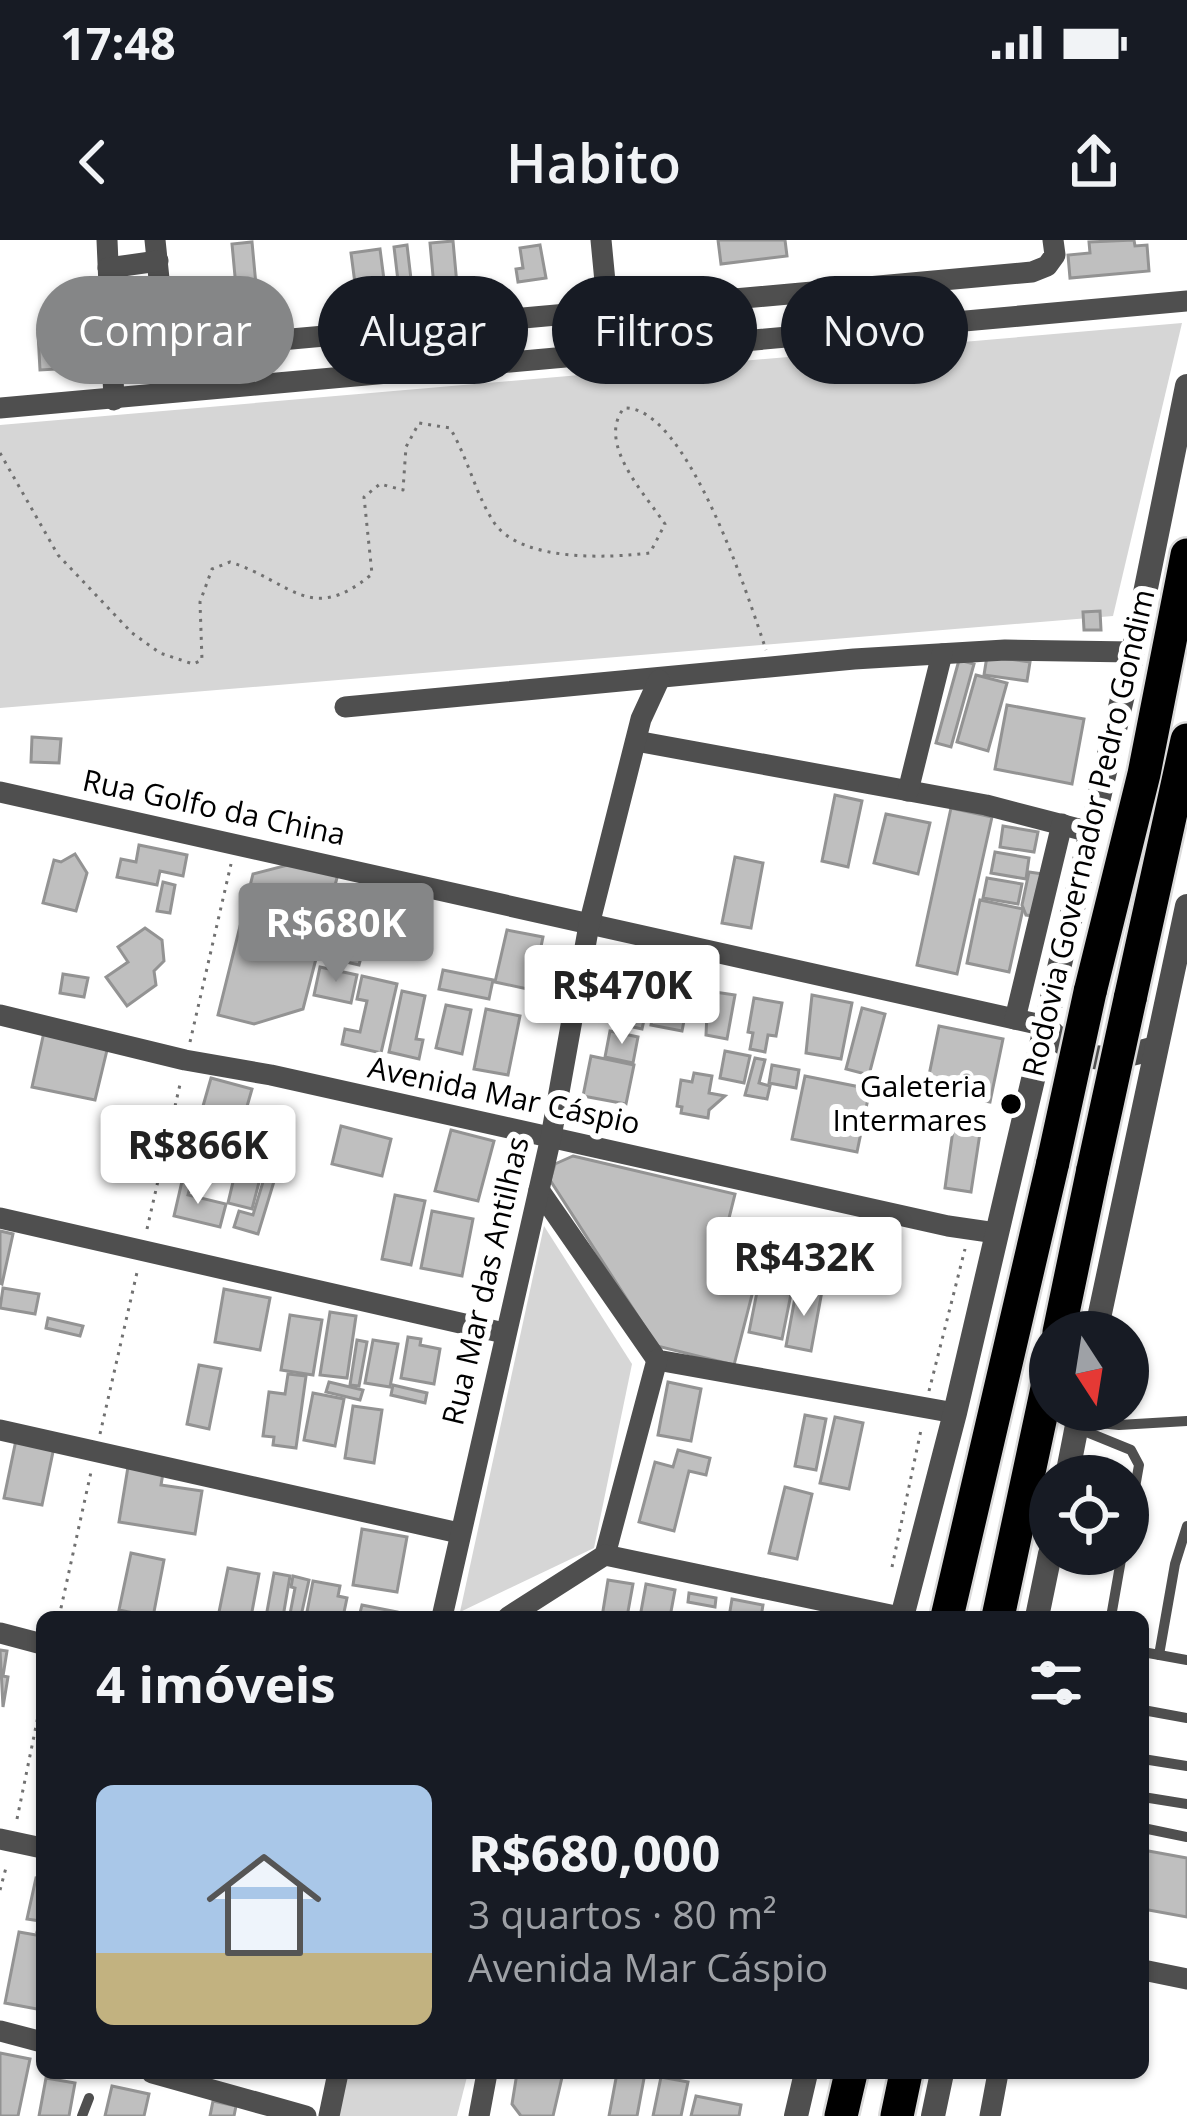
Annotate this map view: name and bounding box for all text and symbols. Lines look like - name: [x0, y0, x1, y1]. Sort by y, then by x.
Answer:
- text: 17:48: [60, 12, 176, 73]
- text: Habito: [506, 125, 681, 199]
- icon: back: [60, 129, 126, 195]
- icon: share: [1061, 129, 1127, 195]
- chip: Comprar: [36, 276, 294, 384]
- chip: Alugar: [318, 276, 528, 384]
- chip: Filtros: [552, 276, 757, 384]
- chip: Novo: [781, 276, 968, 384]
- street label: Rodovia Governador Pedro Gondim: [1011, 585, 1164, 1080]
- street label: Rua Golfo da China: [79, 759, 349, 854]
- pin: R$680K: [238, 883, 434, 985]
- text: R$680K: [266, 895, 406, 948]
- pin: R$470K: [524, 945, 720, 1047]
- text: R$470K: [552, 957, 692, 1010]
- street label: Avenida Mar Cáspio: [365, 1046, 644, 1143]
- place label: Galeteria Intermares: [833, 1065, 987, 1140]
- marker: Galeteria Intermares: [998, 1091, 1024, 1117]
- pin: R$866K: [100, 1105, 296, 1207]
- text: R$866K: [128, 1117, 268, 1170]
- street label: Rua Mar das Antilhas: [431, 1132, 538, 1429]
- pin: R$432K: [706, 1217, 902, 1319]
- text: R$432K: [734, 1229, 874, 1282]
- north arrow: [1029, 1311, 1149, 1431]
- map controls: [1029, 1311, 1149, 1575]
- button: locate: [1029, 1455, 1149, 1575]
- text: 4 imóveis: [96, 1648, 336, 1718]
- icon: filters: [1023, 1650, 1089, 1716]
- text: R$680,000: [468, 1817, 720, 1887]
- icon: home: [192, 1833, 336, 1977]
- text: 3 quartos · 80 m²: [468, 1887, 777, 1940]
- text: Avenida Mar Cáspio: [468, 1940, 828, 1993]

